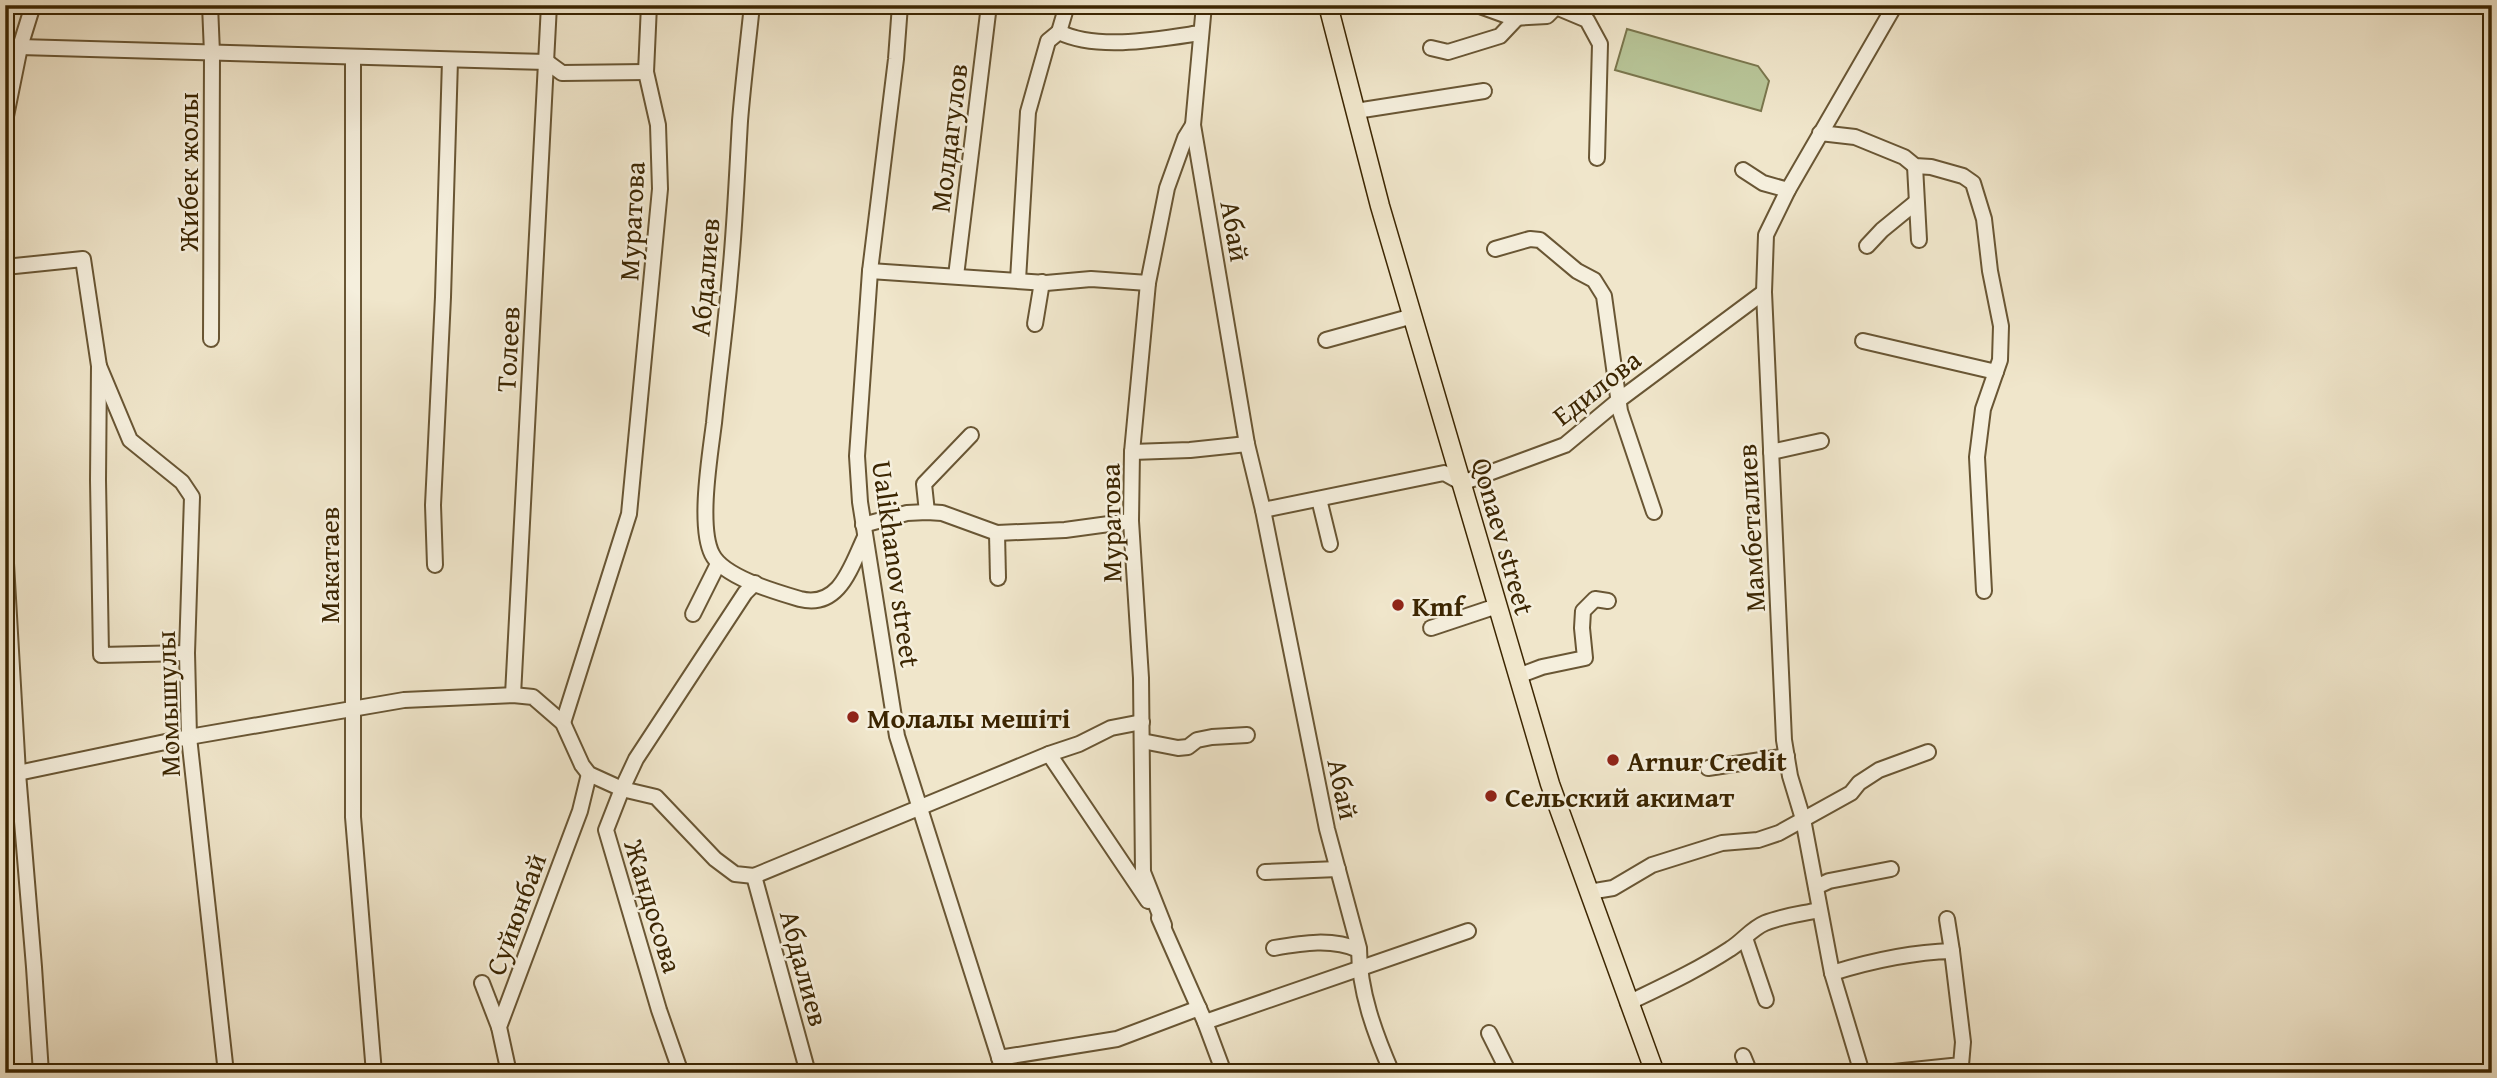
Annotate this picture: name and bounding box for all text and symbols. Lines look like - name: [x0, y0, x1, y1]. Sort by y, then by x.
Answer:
- street label: Молдагулов: [919, 61, 977, 215]
- street label: Жибек жолы: [167, 92, 208, 253]
- street label: Муратова: [607, 160, 655, 282]
- street label: Абай: [1210, 197, 1262, 265]
- street label: Абдалиев: [678, 216, 730, 338]
- street label: Толеев: [484, 305, 530, 393]
- street label: Едилова: [1543, 339, 1650, 435]
- street label: Мамбеталиев: [1725, 443, 1775, 613]
- street label: Qonaev street: [1462, 453, 1546, 620]
- street label: Ualikhanov street: [862, 458, 932, 670]
- street label: Муратова: [1088, 462, 1132, 583]
- street label: Макатаев: [308, 507, 349, 623]
- place label: Kmf: [1412, 585, 1467, 626]
- marker: Kmf: [1390, 597, 1406, 613]
- street label: Момышулы: [144, 630, 190, 778]
- place label: Молалы мешіті: [867, 697, 1071, 738]
- marker: Молалы мешіті: [845, 709, 861, 725]
- place label: Arnur Credit: [1627, 740, 1787, 781]
- marker: Arnur Credit: [1605, 752, 1621, 768]
- street label: Абай: [1318, 755, 1370, 823]
- place label: Сельский акимат: [1505, 776, 1734, 817]
- marker: Сельский акимат: [1483, 788, 1499, 804]
- street label: Жандосова: [614, 833, 694, 978]
- street label: Суйюнбай: [474, 847, 556, 981]
- street label: Абдалиев: [770, 905, 840, 1031]

